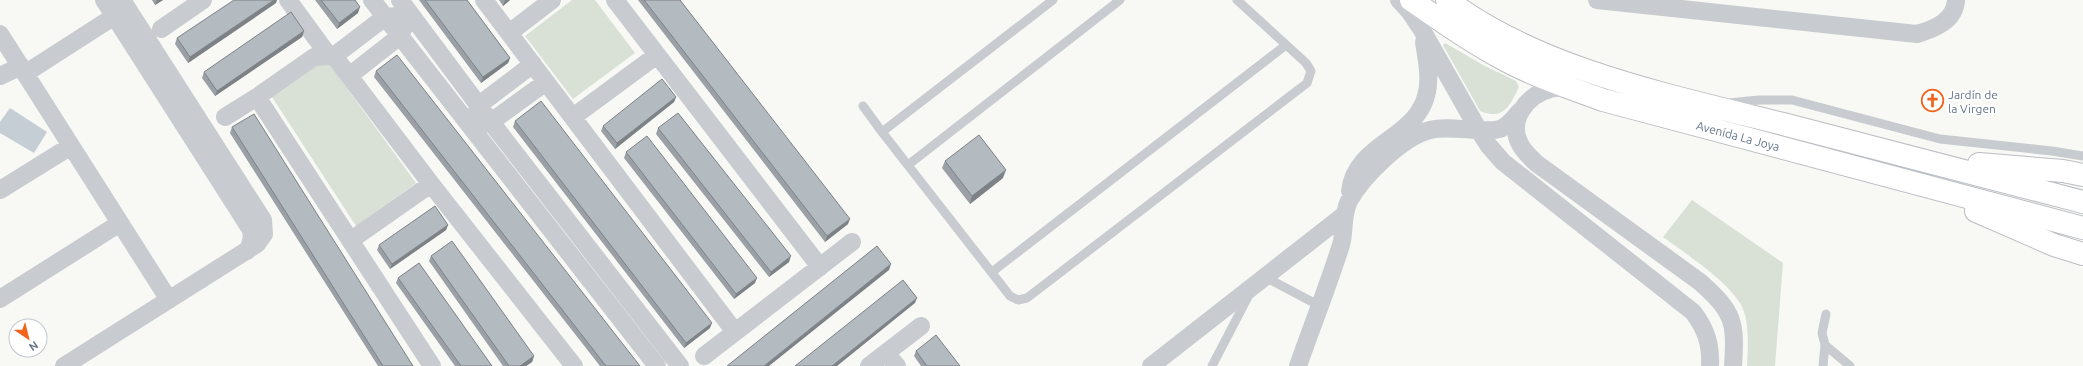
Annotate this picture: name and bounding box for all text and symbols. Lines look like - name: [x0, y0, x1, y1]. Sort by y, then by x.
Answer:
- church icon: Jardín de la Virgen: [1920, 88, 1946, 114]
- place label: Jardín de la Virgen: [1948, 88, 1998, 115]
- street label: Avenida La Joya: [1695, 119, 1781, 153]
- north arrow: [8, 318, 48, 358]
- text: N: [27, 339, 41, 353]

